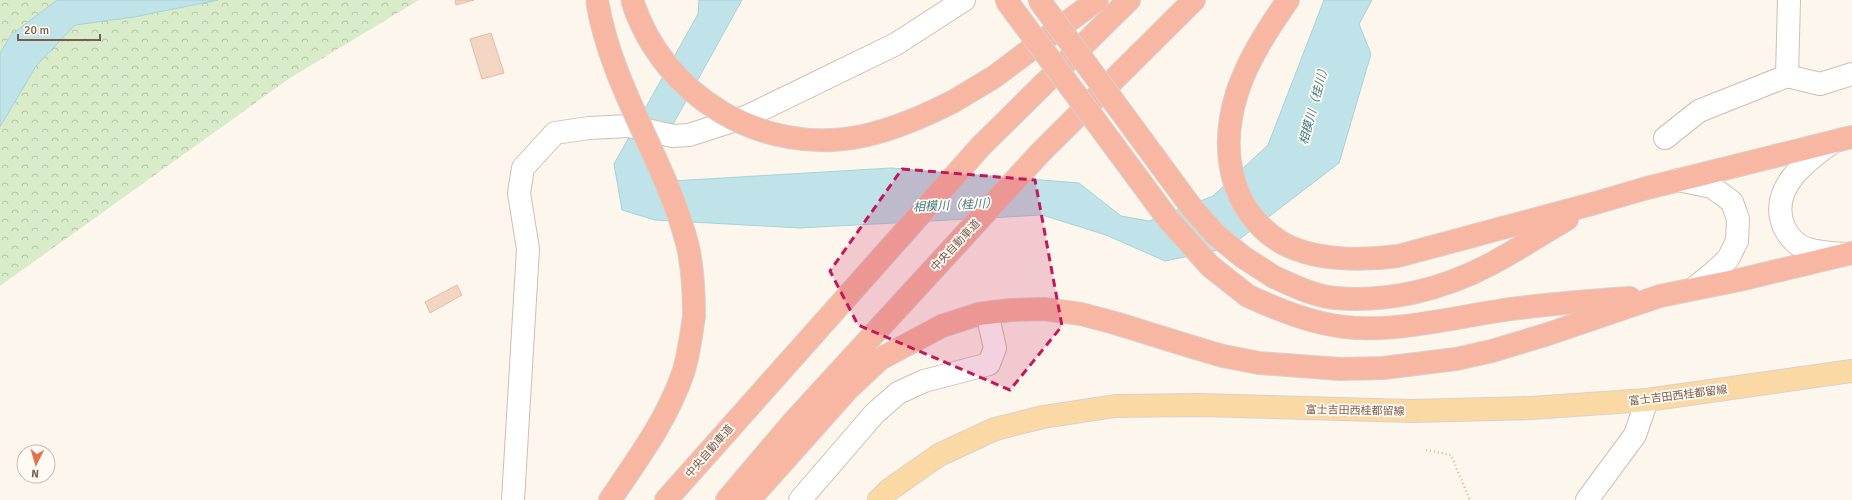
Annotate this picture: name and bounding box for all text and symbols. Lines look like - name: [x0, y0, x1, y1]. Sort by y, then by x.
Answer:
- scale bar: [18, 16, 100, 42]
- text: 20 m: [24, 23, 49, 38]
- water label: 相模川（桂川）: [1296, 62, 1333, 147]
- water label: 相模川（桂川）: [913, 196, 997, 215]
- street label: 中央自動車道: [928, 217, 983, 274]
- street label: 富士吉田西桂都留線: [1628, 383, 1728, 408]
- street label: 富士吉田西桂都留線: [1305, 403, 1405, 418]
- street label: 中央自動車道: [683, 422, 736, 480]
- north arrow: [16, 444, 56, 484]
- text: N: [31, 467, 40, 480]

